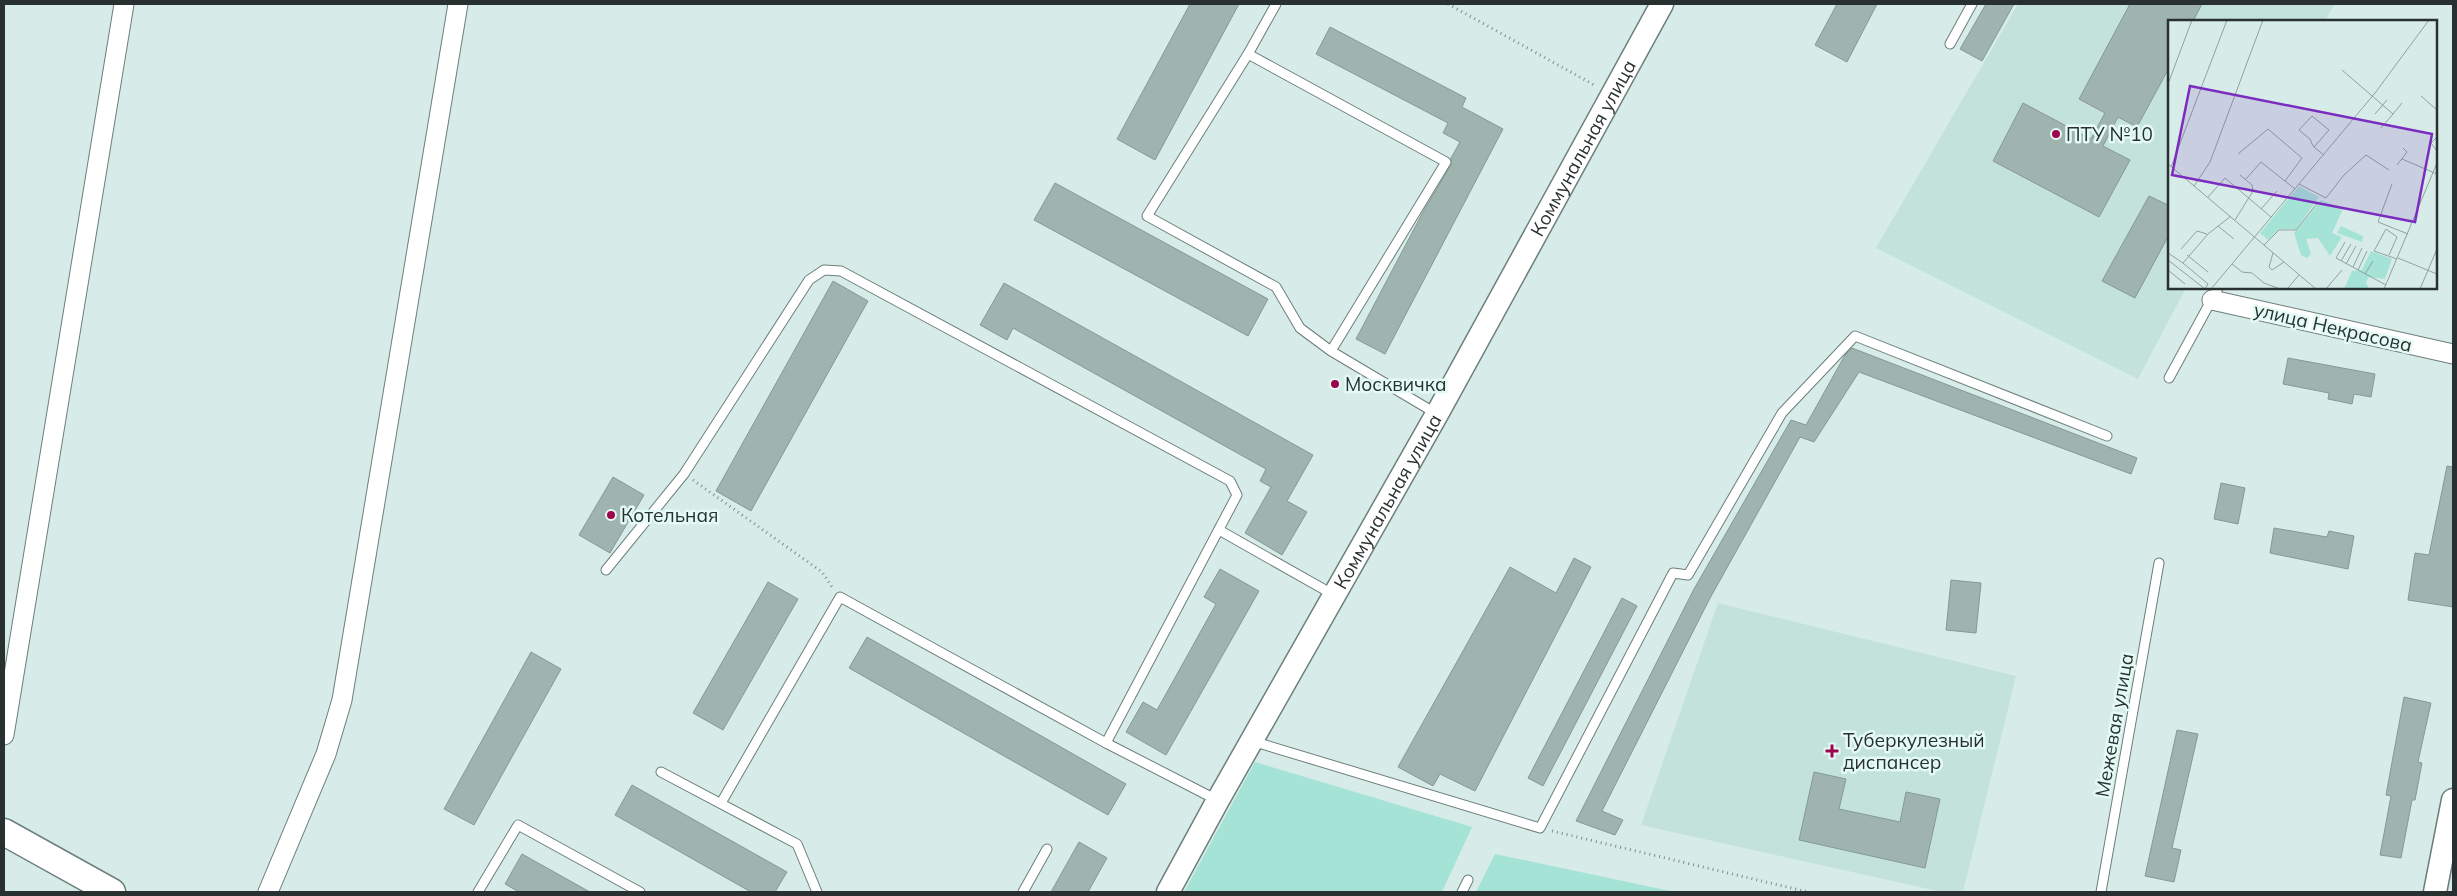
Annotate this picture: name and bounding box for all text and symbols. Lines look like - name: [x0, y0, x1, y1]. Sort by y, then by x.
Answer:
- inset map: [2168, 20, 2437, 289]
- street label: Коммунальная улица: [1525, 56, 1641, 240]
- place label: ПТУ №10: [2066, 122, 2153, 146]
- marker: ПТУ №10: [2050, 128, 2062, 140]
- street label: улица Некрасова: [2252, 297, 2414, 357]
- place label: Москвичка: [1345, 372, 1447, 396]
- marker: Москвичка: [1329, 378, 1341, 390]
- street label: Коммунальная улица: [1328, 410, 1447, 593]
- place label: Котельная: [621, 503, 719, 527]
- marker: Котельная: [605, 509, 617, 521]
- street label: Межевая улица: [2090, 651, 2138, 799]
- place label: Туберкулезный диспансер: [1843, 728, 1985, 774]
- marker: Туберкулезный диспансер: [1825, 744, 1839, 758]

